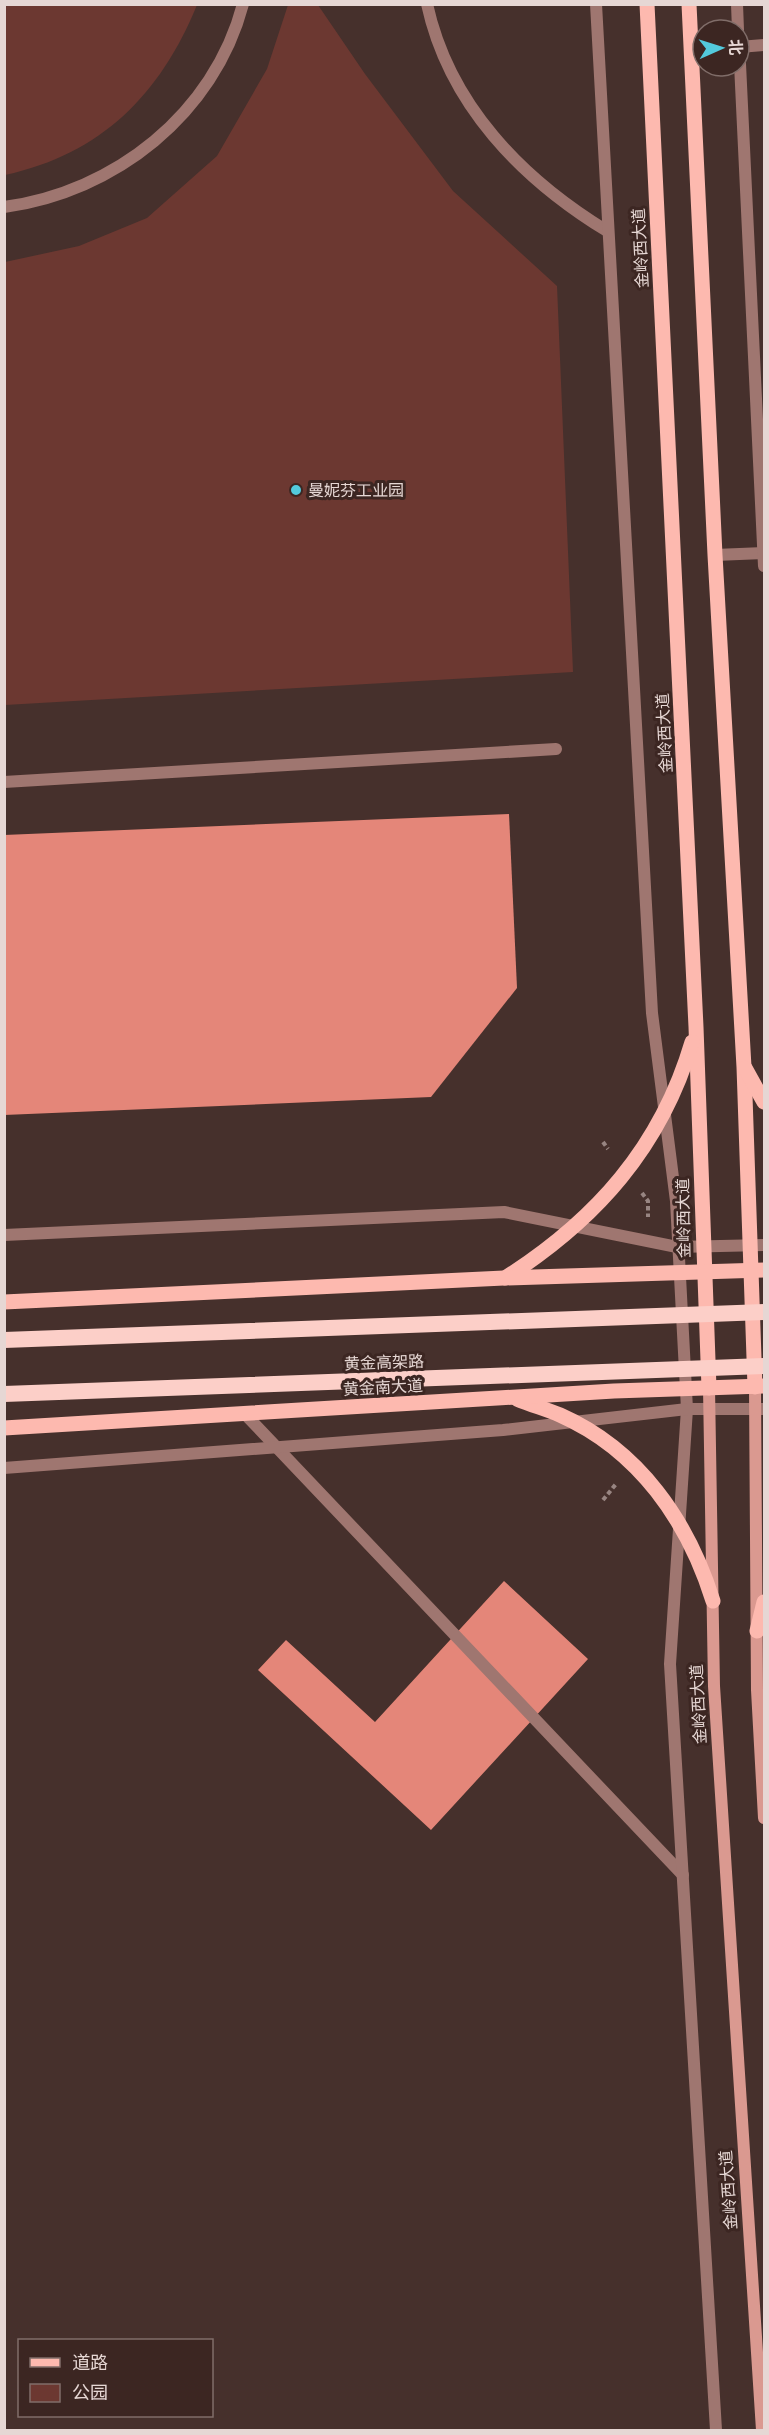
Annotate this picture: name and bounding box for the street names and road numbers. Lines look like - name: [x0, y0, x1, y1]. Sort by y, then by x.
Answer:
- street label: 金岭西大道: [629, 208, 652, 288]
- street label: 金岭西大道: [653, 693, 676, 773]
- street label: 金岭西大道: [673, 1178, 694, 1258]
- street label: 黄金高架路: [344, 1352, 424, 1373]
- street label: 黄金南大道: [343, 1376, 423, 1399]
- street label: 金岭西大道: [687, 1664, 710, 1744]
- street label: 金岭西大道: [716, 2149, 741, 2231]

